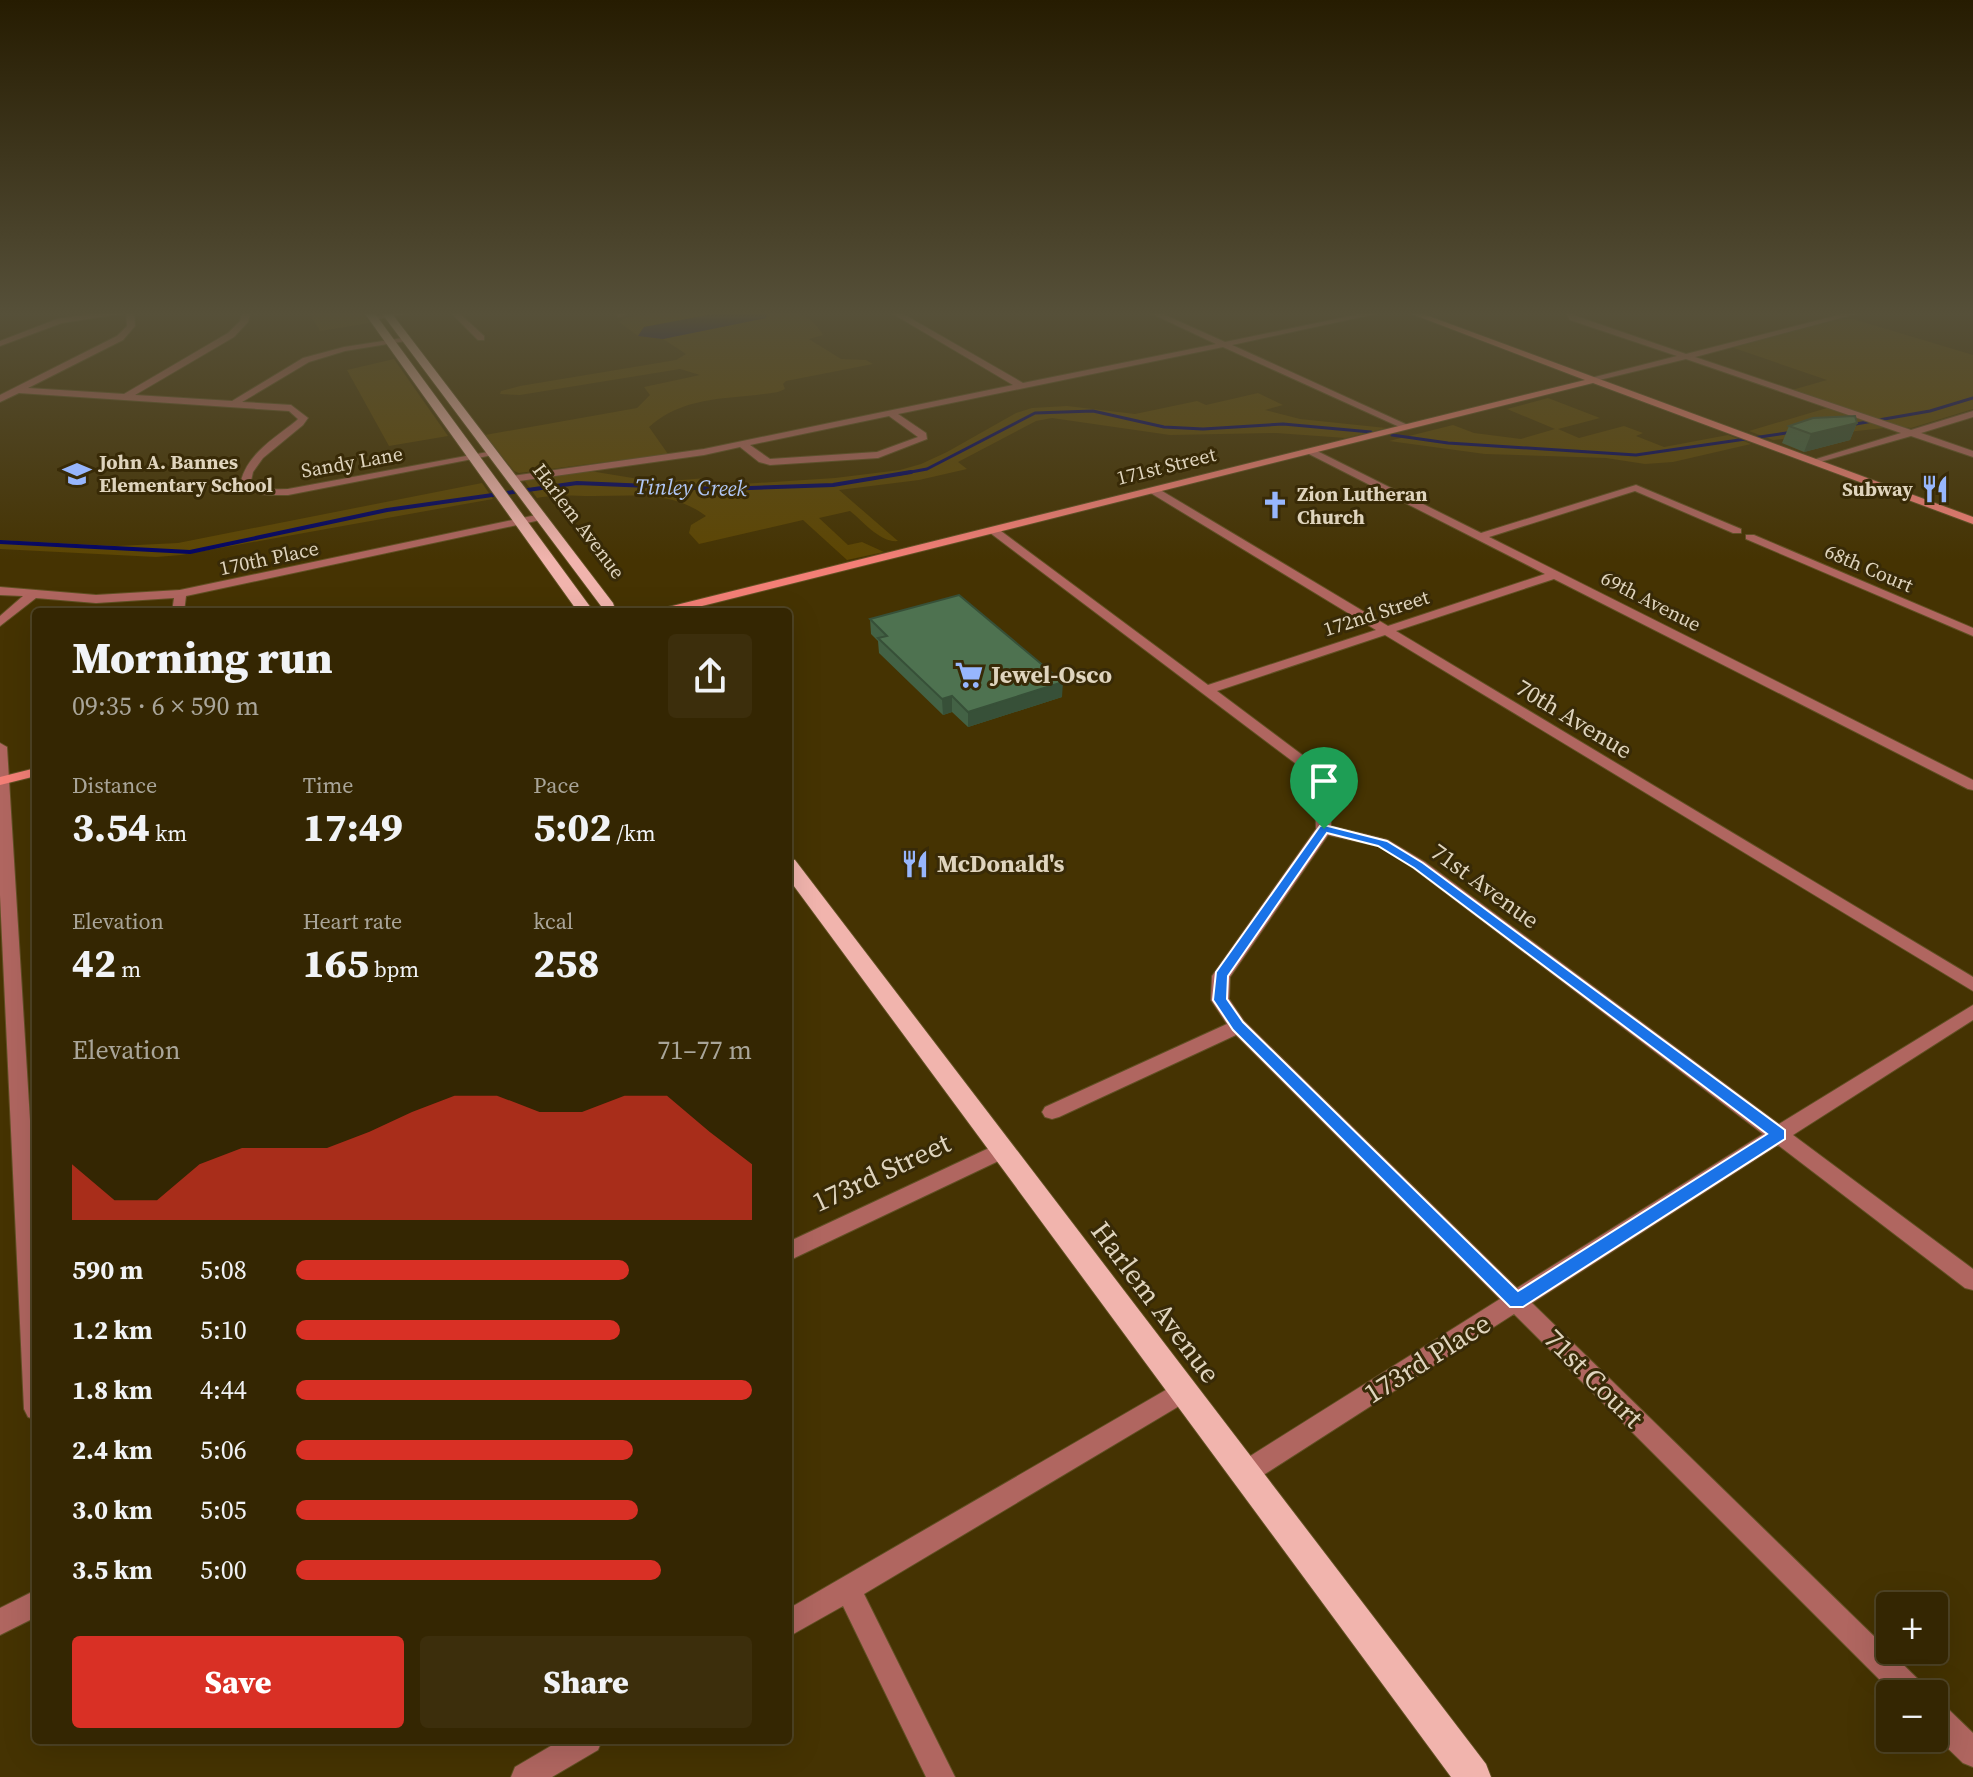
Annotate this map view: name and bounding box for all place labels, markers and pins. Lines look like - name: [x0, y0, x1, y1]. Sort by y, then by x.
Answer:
- place label: John A. Bannes Elementary School: [97, 448, 273, 499]
- school or university icon: John A. Bannes Elementary School: [62, 459, 92, 489]
- restaurant icon: Subway: [1920, 474, 1950, 504]
- place label: Subway: [1842, 475, 1913, 503]
- place label: Zion Lutheran Church: [1297, 480, 1428, 531]
- church icon: Zion Lutheran Church: [1260, 490, 1290, 520]
- place label: Jewel-Osco: [989, 658, 1112, 691]
- supermarket icon: Jewel-Osco: [954, 660, 984, 690]
- pin: [1290, 747, 1358, 829]
- place label: McDonald's: [937, 847, 1065, 880]
- restaurant icon: McDonald's: [900, 849, 930, 879]

